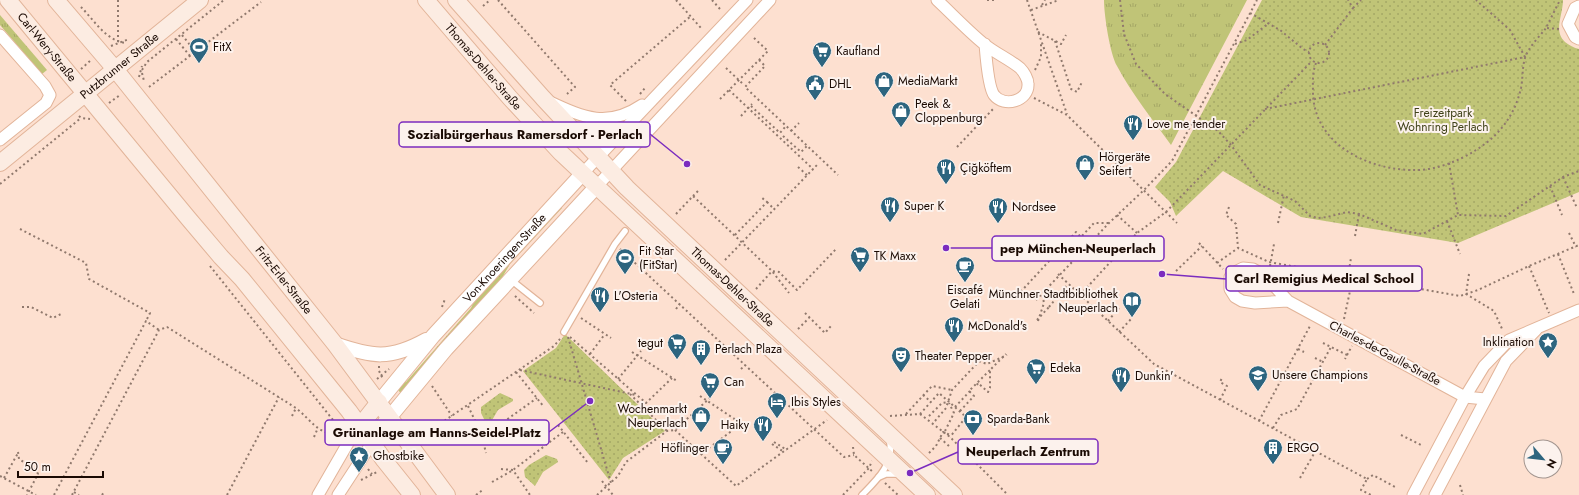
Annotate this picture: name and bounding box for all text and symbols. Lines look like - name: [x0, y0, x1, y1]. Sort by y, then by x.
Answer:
- street label: Carl-Wery-Straße: [13, 8, 81, 86]
- street label: Thomas-Dehler-Straße: [441, 19, 526, 114]
- street label: Putzbrunner Straße: [76, 28, 163, 103]
- sports icon: FitX: [188, 36, 210, 64]
- place label: FitX: [213, 38, 232, 56]
- supermarket icon: Kaufland: [811, 40, 833, 68]
- place label: Kaufland: [836, 42, 880, 60]
- shop icon: MediaMarkt: [873, 70, 895, 98]
- place label: MediaMarkt: [898, 72, 958, 90]
- public building icon: DHL: [804, 73, 826, 101]
- place label: DHL: [829, 75, 852, 93]
- place label: Peek & Cloppenburg: [915, 95, 983, 127]
- shop icon: Peek & Cloppenburg: [890, 100, 912, 128]
- park label: Freizeitpark Wohnring Perlach: [1397, 104, 1489, 136]
- restaurant icon: Love me tender: [1122, 113, 1144, 141]
- place label: Love me tender: [1147, 115, 1226, 133]
- callout: Sozialbürgerhaus Ramersdorf - Perlach: [399, 122, 650, 147]
- text: Sozialbürgerhaus Ramersdorf - Perlach: [407, 125, 643, 144]
- place label: Hörgeräte Seifert: [1099, 148, 1150, 180]
- shop icon: Hörgeräte Seifert: [1074, 153, 1096, 181]
- restaurant icon: Çiğköftem: [935, 157, 957, 185]
- place label: Çiğköftem: [960, 159, 1012, 177]
- restaurant icon: Super K: [879, 195, 901, 223]
- restaurant icon: Nordsee: [987, 196, 1009, 224]
- place label: Super K: [904, 197, 945, 215]
- place label: Nordsee: [1012, 198, 1056, 216]
- street label: Von-Knoeringen-Straße: [459, 209, 550, 307]
- callout: pep München-Neuperlach: [992, 236, 1164, 261]
- text: pep München-Neuperlach: [1000, 239, 1156, 258]
- street label: Fritz-Erler-Straße: [251, 242, 317, 318]
- place label: Fit Star (FitStar): [639, 242, 678, 274]
- street label: Thomas-Dehler-Straße: [686, 243, 779, 331]
- supermarket icon: TK Maxx: [849, 245, 871, 273]
- sports icon: Fit Star (FitStar): [614, 247, 636, 275]
- place label: TK Maxx: [874, 247, 917, 265]
- cafe icon: Eiscafé Gelati: [954, 255, 976, 283]
- callout: Carl Remigius Medical School: [1226, 266, 1422, 291]
- text: Carl Remigius Medical School: [1234, 269, 1414, 288]
- place label: Eiscafé Gelati: [947, 281, 983, 313]
- restaurant icon: L'Osteria: [589, 285, 611, 313]
- place label: Münchner Stadtbibliothek Neuperlach: [989, 285, 1119, 317]
- place label: L'Osteria: [614, 287, 658, 305]
- library icon: Münchner Stadtbibliothek Neuperlach: [1121, 290, 1143, 318]
- restaurant icon: McDonald's: [943, 315, 965, 343]
- street label: Charles-de-Gaulle-Straße: [1326, 316, 1444, 390]
- place label: McDonald's: [968, 317, 1027, 335]
- place icon: Inklination: [1537, 331, 1559, 359]
- supermarket icon: tegut: [666, 332, 688, 360]
- place label: Inklination: [1483, 333, 1534, 351]
- place label: tegut: [638, 334, 663, 352]
- building icon: Perlach Plaza: [690, 338, 712, 366]
- place label: Perlach Plaza: [715, 340, 782, 358]
- theatre icon: Theater Pepper: [890, 345, 912, 373]
- place label: Theater Pepper: [915, 347, 993, 365]
- supermarket icon: Edeka: [1025, 357, 1047, 385]
- place label: Edeka: [1050, 359, 1081, 377]
- school or university icon: Unsere Champions: [1247, 364, 1269, 392]
- restaurant icon: Dunkin': [1110, 365, 1132, 393]
- place label: Unsere Champions: [1272, 366, 1368, 384]
- place label: Dunkin': [1135, 367, 1174, 385]
- supermarket icon: Can: [699, 371, 721, 399]
- place label: Can: [724, 373, 744, 391]
- hotel icon: Ibis Styles: [766, 391, 788, 419]
- place label: Ibis Styles: [791, 393, 841, 411]
- place label: Wochenmarkt Neuperlach: [618, 400, 687, 432]
- shop icon: Wochenmarkt Neuperlach: [690, 405, 712, 433]
- bank icon: Sparda-Bank: [962, 408, 984, 436]
- place label: Sparda-Bank: [987, 410, 1050, 428]
- restaurant icon: Haiky: [752, 414, 774, 442]
- place label: Haiky: [721, 416, 750, 434]
- callout: Grünanlage am Hanns-Seidel-Platz: [325, 420, 549, 445]
- text: Grünanlage am Hanns-Seidel-Platz: [333, 423, 541, 442]
- cafe icon: Höflinger: [712, 437, 734, 465]
- building icon: ERGO: [1262, 437, 1284, 465]
- place label: Höflinger: [661, 439, 710, 457]
- callout: Neuperlach Zentrum: [958, 439, 1098, 464]
- place label: ERGO: [1287, 439, 1319, 457]
- north arrow: [1523, 439, 1563, 479]
- text: Neuperlach Zentrum: [966, 442, 1090, 461]
- place icon: Ghostbike: [348, 445, 370, 473]
- place label: Ghostbike: [373, 447, 424, 465]
- scale bar: [18, 453, 103, 479]
- text: N: [1543, 456, 1561, 471]
- text: 50 m: [24, 458, 51, 476]

